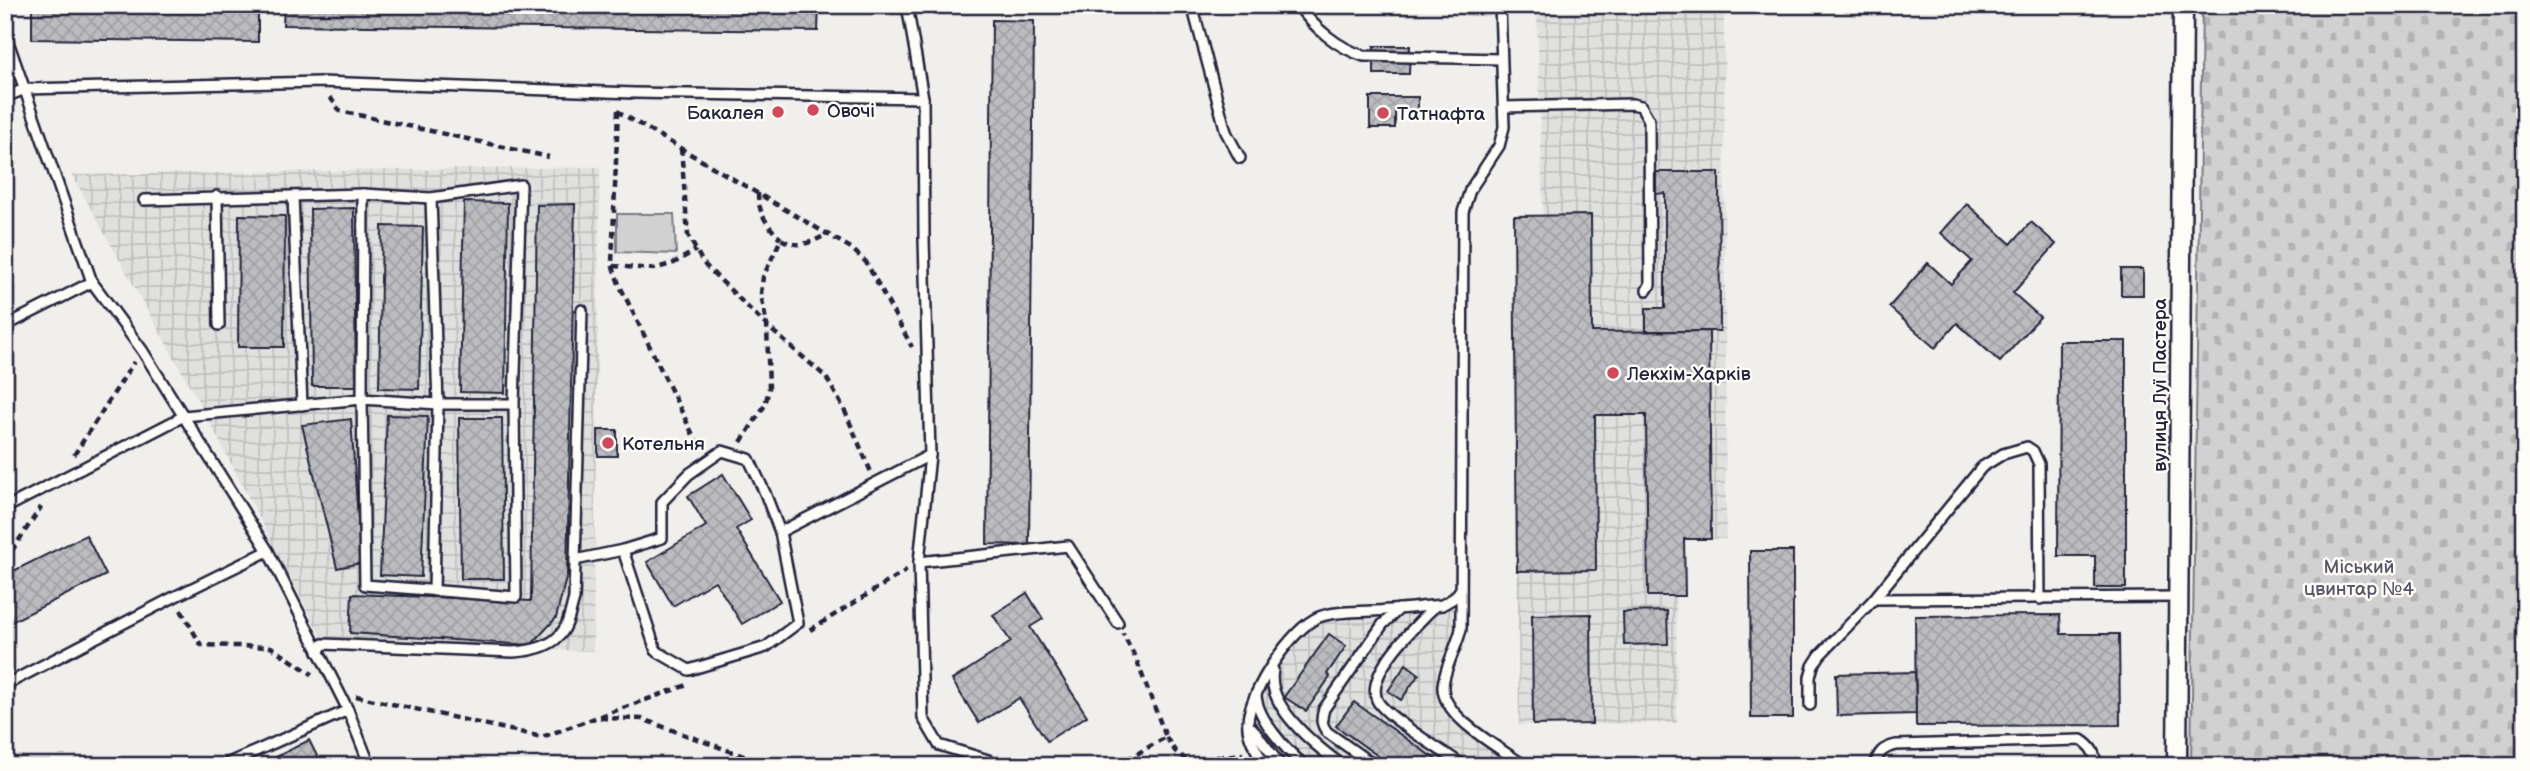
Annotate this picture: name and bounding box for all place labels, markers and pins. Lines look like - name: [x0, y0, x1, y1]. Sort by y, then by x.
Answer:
- place label: Овочі: [827, 100, 875, 123]
- place label: Бакалея: [687, 102, 764, 125]
- marker: Овочі: [805, 102, 821, 118]
- place label: Татнафта: [1397, 103, 1485, 126]
- marker: Бакалея: [770, 104, 786, 120]
- marker: Татнафта: [1375, 105, 1391, 121]
- place label: Лекхім-Харків: [1626, 363, 1751, 386]
- marker: Лекхім-Харків: [1605, 365, 1621, 381]
- place label: Котельня: [622, 433, 705, 456]
- marker: Котельня: [600, 435, 616, 451]

